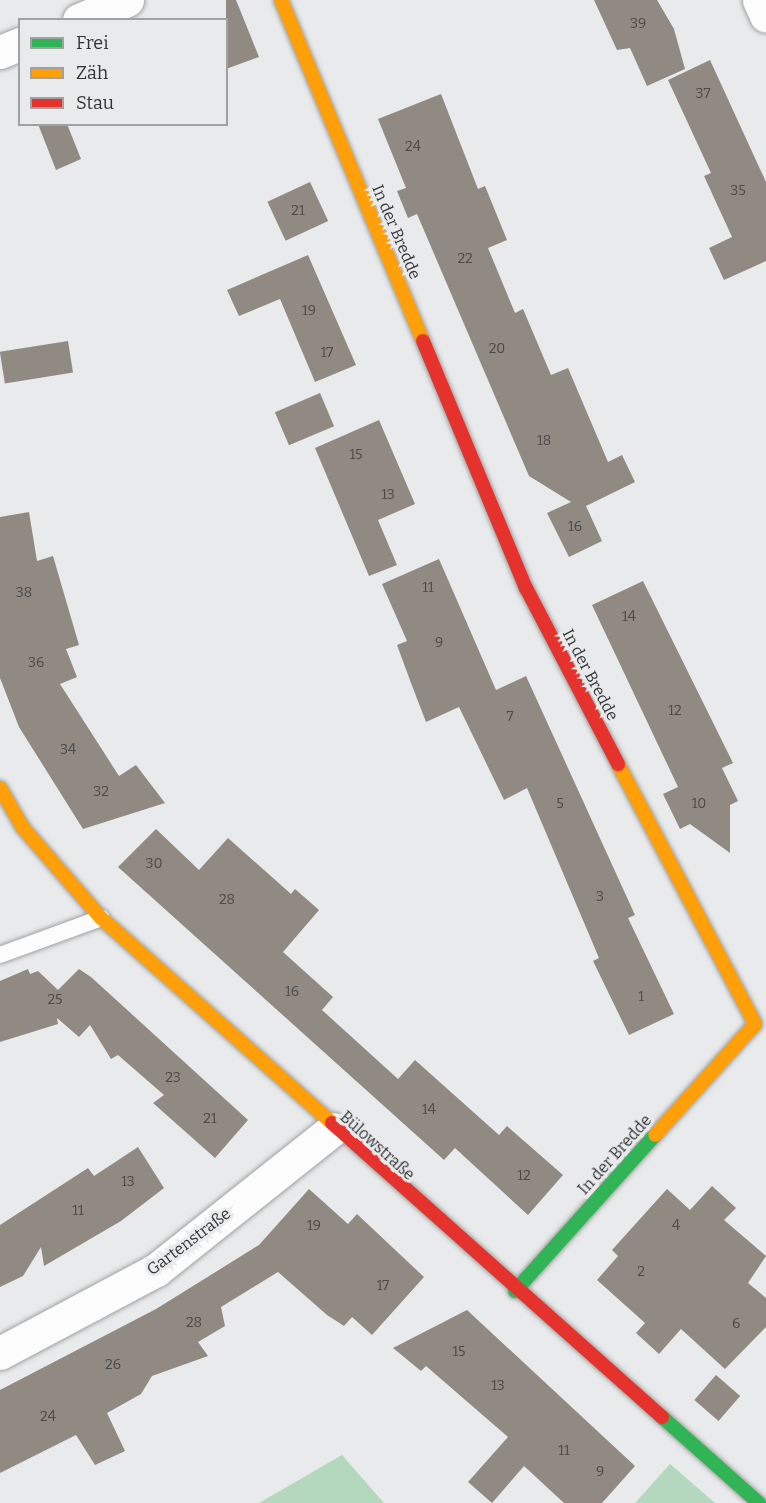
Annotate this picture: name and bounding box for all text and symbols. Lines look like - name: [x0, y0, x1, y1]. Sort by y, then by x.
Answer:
- house number: 39: [630, 16, 646, 32]
- legend: [18, 18, 228, 126]
- text: Frei: [76, 32, 109, 54]
- text: Zäh: [76, 62, 108, 84]
- house number: 37: [695, 86, 711, 102]
- text: Stau: [76, 92, 114, 114]
- house number: 24: [405, 139, 421, 155]
- street label: In der Bredde: [367, 182, 425, 282]
- house number: 35: [730, 183, 746, 199]
- house number: 21: [291, 203, 305, 219]
- house number: 22: [457, 251, 473, 267]
- house number: 19: [302, 303, 316, 319]
- house number: 20: [489, 341, 505, 357]
- house number: 17: [321, 345, 333, 361]
- house number: 18: [537, 433, 551, 449]
- house number: 15: [349, 447, 363, 463]
- house number: 13: [381, 487, 395, 503]
- house number: 16: [568, 519, 582, 535]
- house number: 11: [422, 580, 434, 596]
- house number: 38: [16, 585, 32, 601]
- house number: 14: [622, 609, 636, 625]
- street label: In der Bredde: [558, 626, 622, 724]
- house number: 9: [435, 635, 443, 651]
- house number: 36: [28, 655, 44, 671]
- house number: 12: [668, 703, 682, 719]
- house number: 7: [506, 709, 514, 725]
- house number: 34: [60, 742, 76, 758]
- house number: 32: [93, 784, 109, 800]
- house number: 5: [556, 796, 564, 812]
- house number: 10: [692, 796, 706, 812]
- house number: 30: [146, 856, 162, 872]
- house number: 3: [596, 889, 604, 905]
- house number: 28: [219, 892, 235, 908]
- house number: 16: [285, 984, 299, 1000]
- house number: 1: [638, 989, 644, 1005]
- house number: 25: [47, 992, 63, 1008]
- house number: 23: [165, 1070, 181, 1086]
- house number: 14: [422, 1102, 436, 1118]
- street label: Bülowstraße: [336, 1108, 418, 1184]
- house number: 21: [203, 1111, 217, 1127]
- street label: In der Bredde: [574, 1111, 656, 1199]
- house number: 12: [517, 1168, 531, 1184]
- house number: 13: [121, 1174, 135, 1190]
- house number: 11: [72, 1203, 84, 1219]
- street label: Gartenstraße: [143, 1204, 235, 1280]
- house number: 19: [307, 1218, 321, 1234]
- house number: 4: [672, 1218, 680, 1234]
- house number: 2: [637, 1264, 645, 1280]
- house number: 17: [377, 1278, 389, 1294]
- house number: 28: [186, 1315, 202, 1331]
- house number: 6: [732, 1316, 740, 1332]
- house number: 15: [452, 1344, 466, 1360]
- house number: 26: [105, 1357, 121, 1373]
- house number: 13: [491, 1378, 505, 1394]
- house number: 24: [40, 1409, 56, 1425]
- house number: 11: [558, 1443, 570, 1459]
- house number: 9: [596, 1464, 604, 1480]

